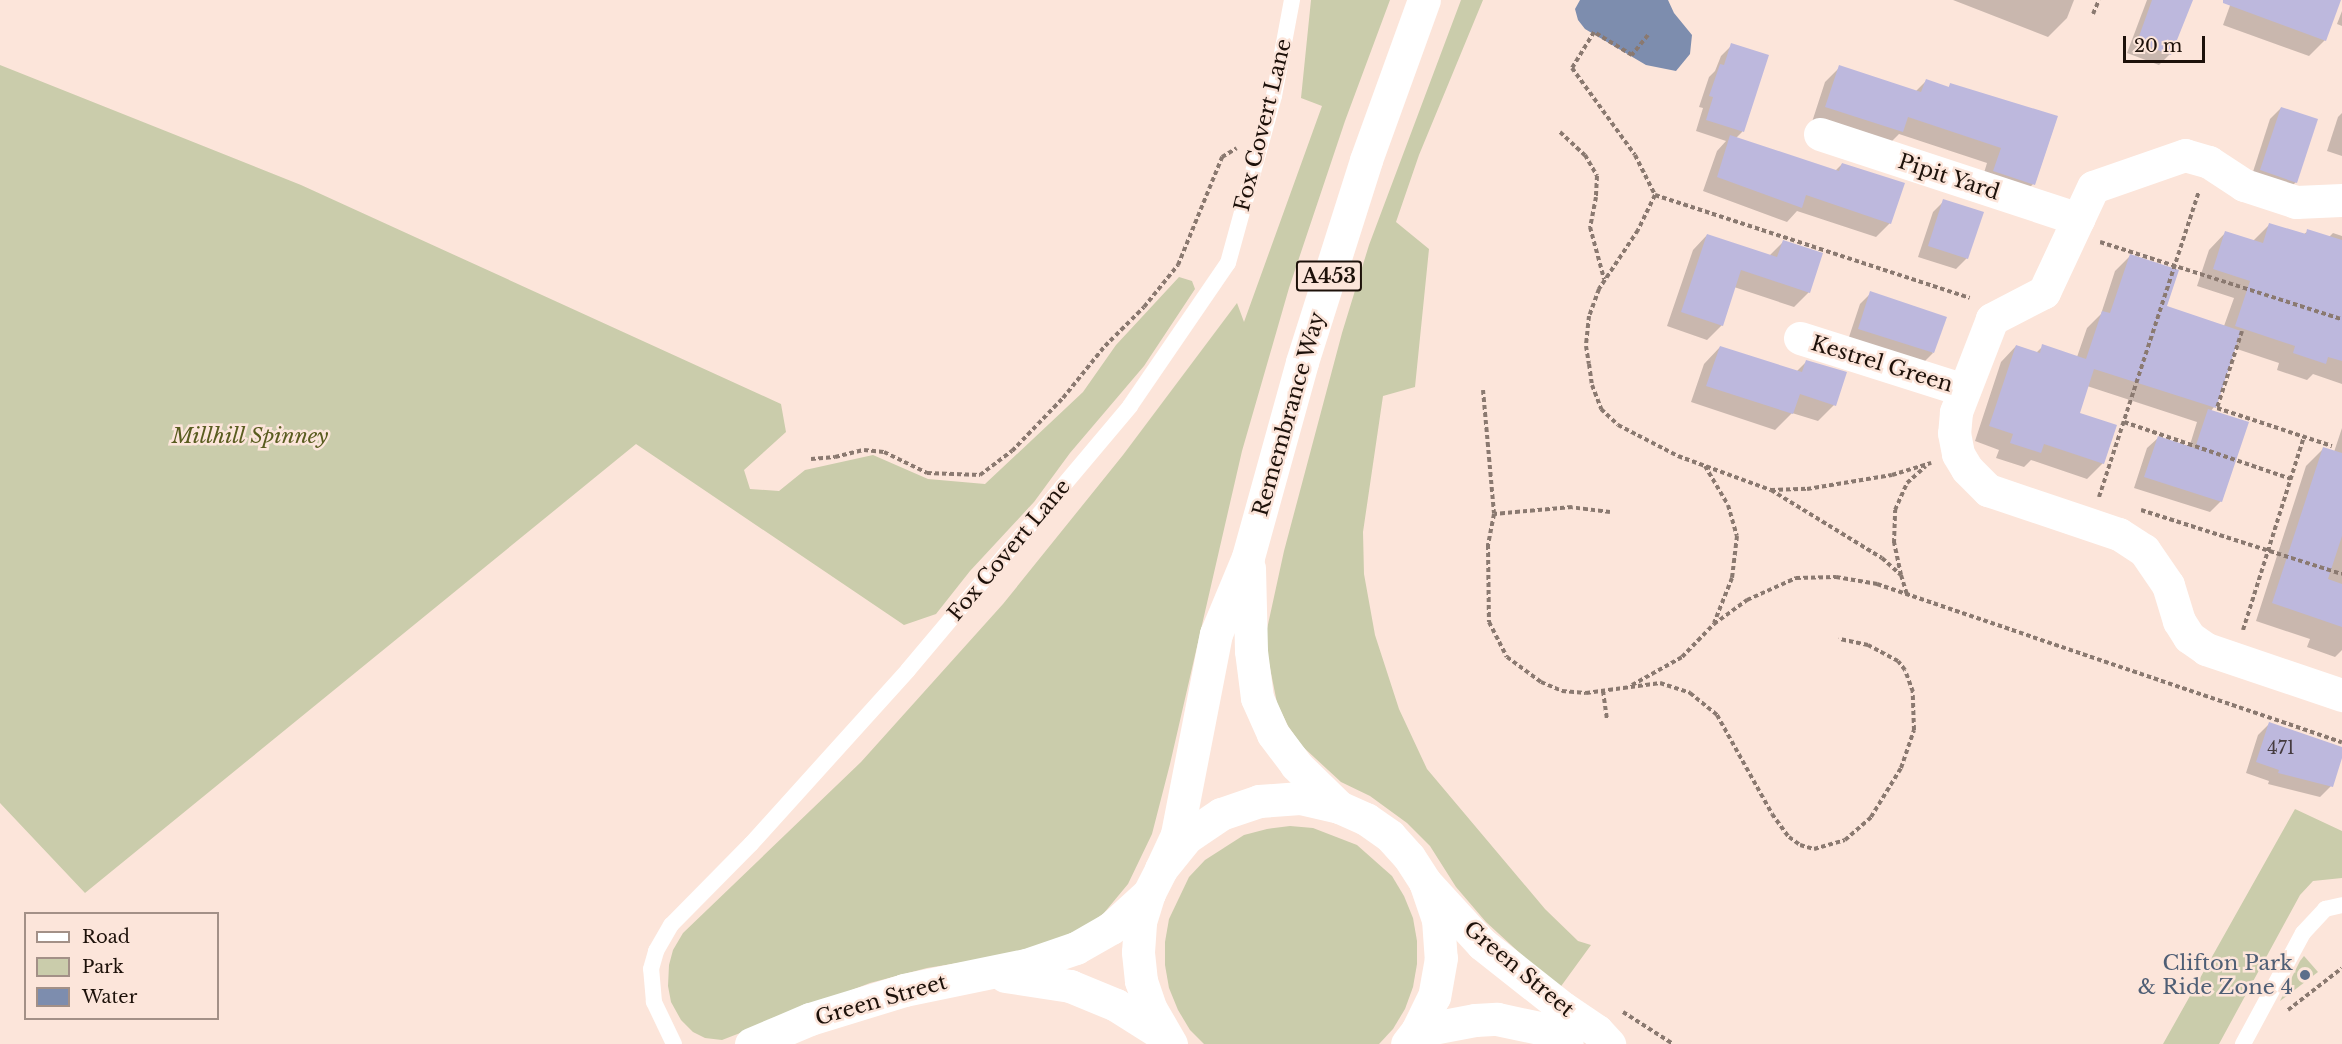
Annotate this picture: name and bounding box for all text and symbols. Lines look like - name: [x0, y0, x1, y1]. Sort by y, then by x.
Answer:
- scale bar: [2126, 24, 2208, 62]
- text: 20 m: [2134, 35, 2182, 57]
- street label: Fox Covert Lane: [1229, 36, 1297, 214]
- street label: Pipit Yard: [1895, 149, 2003, 205]
- road number: A453: [1294, 259, 1364, 293]
- street label: Remembrance Way: [1248, 309, 1330, 519]
- street label: Kestrel Green: [1808, 331, 1956, 397]
- park label: Millhill Spinney: [171, 423, 329, 449]
- street label: Fox Covert Lane: [942, 474, 1076, 626]
- house number: 471: [2267, 737, 2295, 759]
- legend: [24, 912, 219, 1020]
- street label: Green Street: [1459, 916, 1579, 1022]
- text: Road: [82, 926, 130, 948]
- place label: Clifton Park & Ride Zone 4: [2138, 950, 2293, 1000]
- text: Park: [82, 956, 124, 978]
- marker: Clifton Park & Ride Zone 4: [2298, 968, 2312, 982]
- street label: Green Street: [812, 969, 950, 1031]
- text: Water: [82, 986, 137, 1008]

